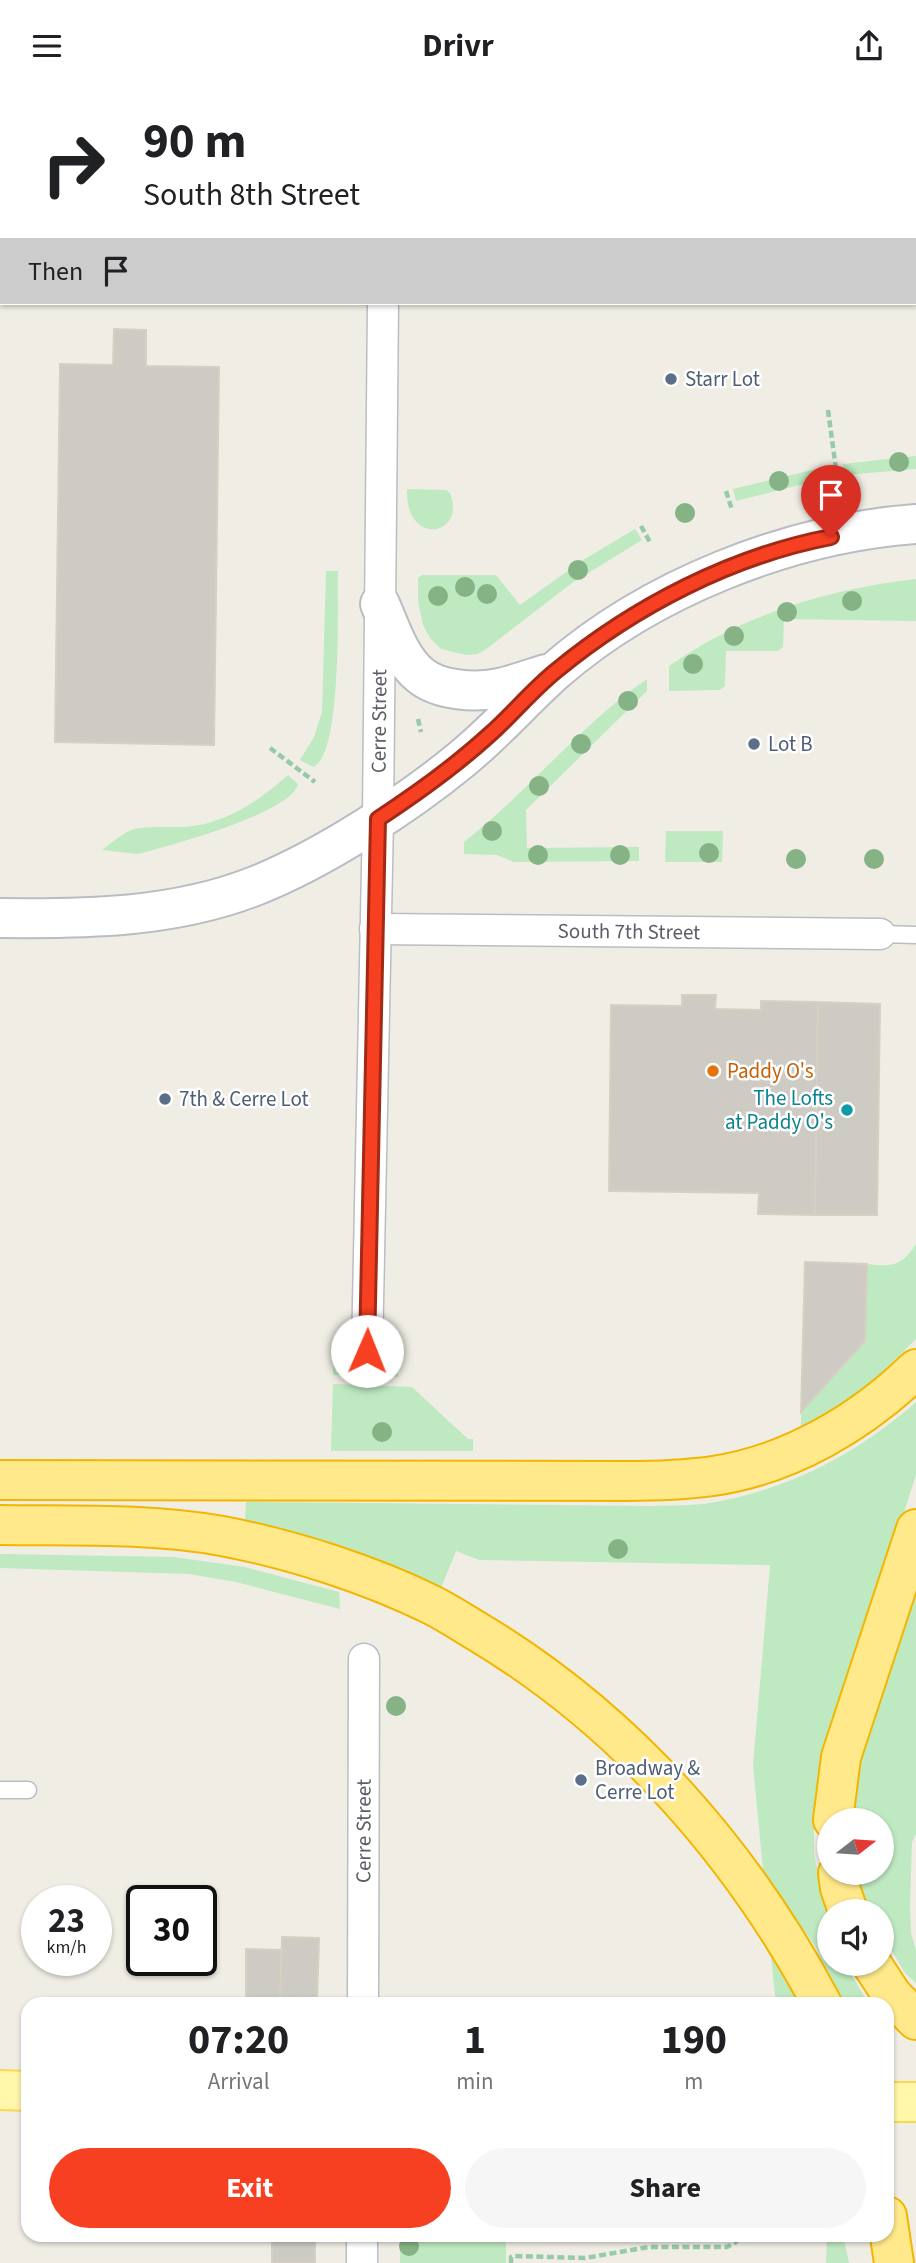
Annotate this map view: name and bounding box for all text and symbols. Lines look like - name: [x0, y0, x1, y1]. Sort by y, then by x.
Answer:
- text: Drivr: [422, 23, 494, 69]
- icon: menu: [28, 27, 66, 65]
- icon: share: [850, 27, 888, 65]
- text: 90 m: [143, 107, 247, 177]
- icon: right: [28, 119, 119, 210]
- text: South 8th Street: [143, 172, 360, 218]
- icon: arrive: [97, 252, 135, 290]
- text: Then: [28, 253, 83, 290]
- place label: Starr Lot: [685, 364, 760, 394]
- marker: Starr Lot: [663, 371, 679, 387]
- pin: [801, 465, 861, 537]
- icon: arrive: [812, 476, 850, 514]
- street label: Cerre Street: [363, 669, 394, 773]
- place label: Lot B: [768, 729, 813, 759]
- marker: Lot B: [746, 736, 762, 752]
- street label: South 7th Street: [558, 916, 700, 947]
- place label: Paddy O's: [727, 1056, 814, 1086]
- marker: Paddy O's: [705, 1063, 721, 1079]
- place label: The Lofts at Paddy O's: [725, 1083, 833, 1137]
- place label: 7th & Cerre Lot: [179, 1084, 309, 1114]
- marker: 7th & Cerre Lot: [157, 1091, 173, 1107]
- marker: The Lofts at Paddy O's: [839, 1102, 855, 1118]
- position arrow: [330, 1314, 404, 1388]
- place label: Broadway & Cerre Lot: [595, 1753, 700, 1807]
- marker: Broadway & Cerre Lot: [573, 1772, 589, 1788]
- street label: Cerre Street: [348, 1779, 379, 1883]
- north arrow: [817, 1808, 894, 1885]
- map controls: [817, 1808, 894, 1976]
- speed limit sign: 30: [126, 1885, 217, 1976]
- text: 23: [48, 1896, 85, 1946]
- button: sound: [817, 1899, 894, 1976]
- text: km/h: [47, 1935, 86, 1960]
- text: 07:20: [188, 2010, 289, 2070]
- text: 1: [464, 2010, 486, 2070]
- text: 190: [660, 2010, 727, 2070]
- text: Arrival: [208, 2065, 270, 2098]
- text: min: [456, 2065, 494, 2098]
- text: m: [684, 2065, 703, 2098]
- button: Exit: [49, 2148, 451, 2228]
- button: Share: [465, 2148, 866, 2228]

